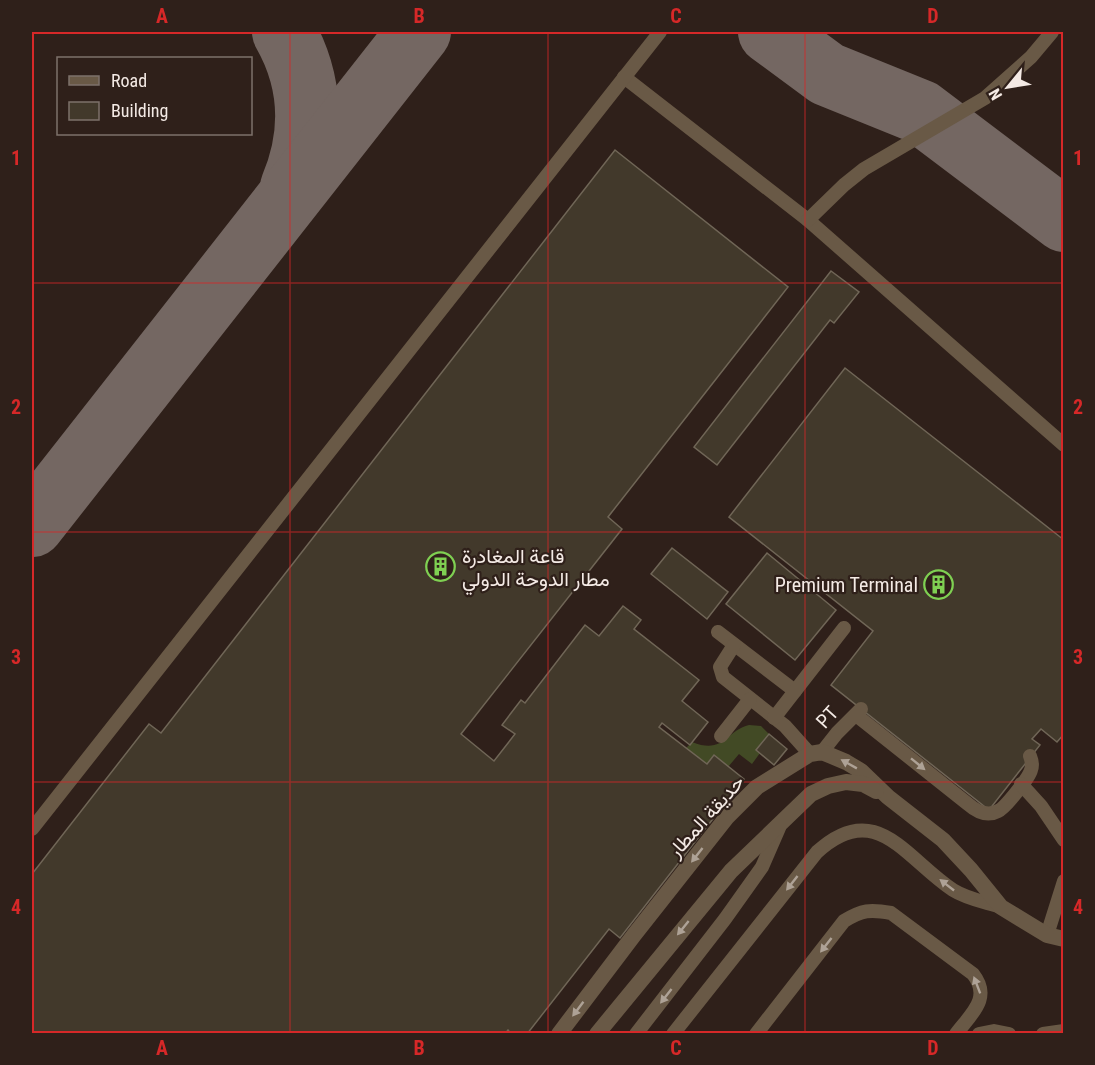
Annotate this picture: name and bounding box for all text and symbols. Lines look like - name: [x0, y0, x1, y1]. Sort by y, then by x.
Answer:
- text: A: [156, 4, 168, 28]
- text: B: [413, 4, 425, 28]
- text: C: [670, 4, 682, 28]
- text: D: [927, 4, 939, 28]
- legend: [57, 57, 252, 135]
- north arrow: [978, 57, 1038, 117]
- text: Road: [111, 70, 147, 91]
- text: N: [985, 85, 1006, 103]
- text: Building: [111, 100, 168, 121]
- text: 1: [11, 146, 21, 170]
- text: 1: [1073, 146, 1083, 170]
- text: 2: [11, 395, 21, 419]
- text: 2: [1073, 395, 1083, 419]
- place label: قاعة المغادرة مطار الدوحة الدولي: [462, 544, 610, 596]
- building icon: قاعة المغادرة مطار الدوحة الدولي: [425, 551, 457, 583]
- building icon: Premium Terminal: [923, 569, 955, 601]
- place label: Premium Terminal: [775, 573, 918, 597]
- text: 3: [11, 645, 21, 669]
- text: 3: [1073, 645, 1083, 669]
- street label: PT: [811, 701, 843, 733]
- one-way arrow: [910, 758, 925, 770]
- one-way arrow: [840, 759, 857, 769]
- street label: حديقة المطار: [662, 770, 750, 864]
- one-way arrow: [690, 847, 703, 863]
- one-way arrow: [787, 876, 799, 891]
- one-way arrow: [939, 879, 955, 891]
- text: 4: [11, 895, 21, 919]
- text: 4: [1073, 895, 1083, 919]
- one-way arrow: [676, 920, 689, 936]
- one-way arrow: [819, 937, 832, 953]
- one-way arrow: [972, 975, 982, 993]
- one-way arrow: [660, 988, 672, 1003]
- one-way arrow: [572, 1002, 584, 1017]
- text: A: [156, 1036, 168, 1060]
- text: B: [413, 1036, 425, 1060]
- text: C: [670, 1036, 682, 1060]
- text: D: [927, 1036, 939, 1060]

